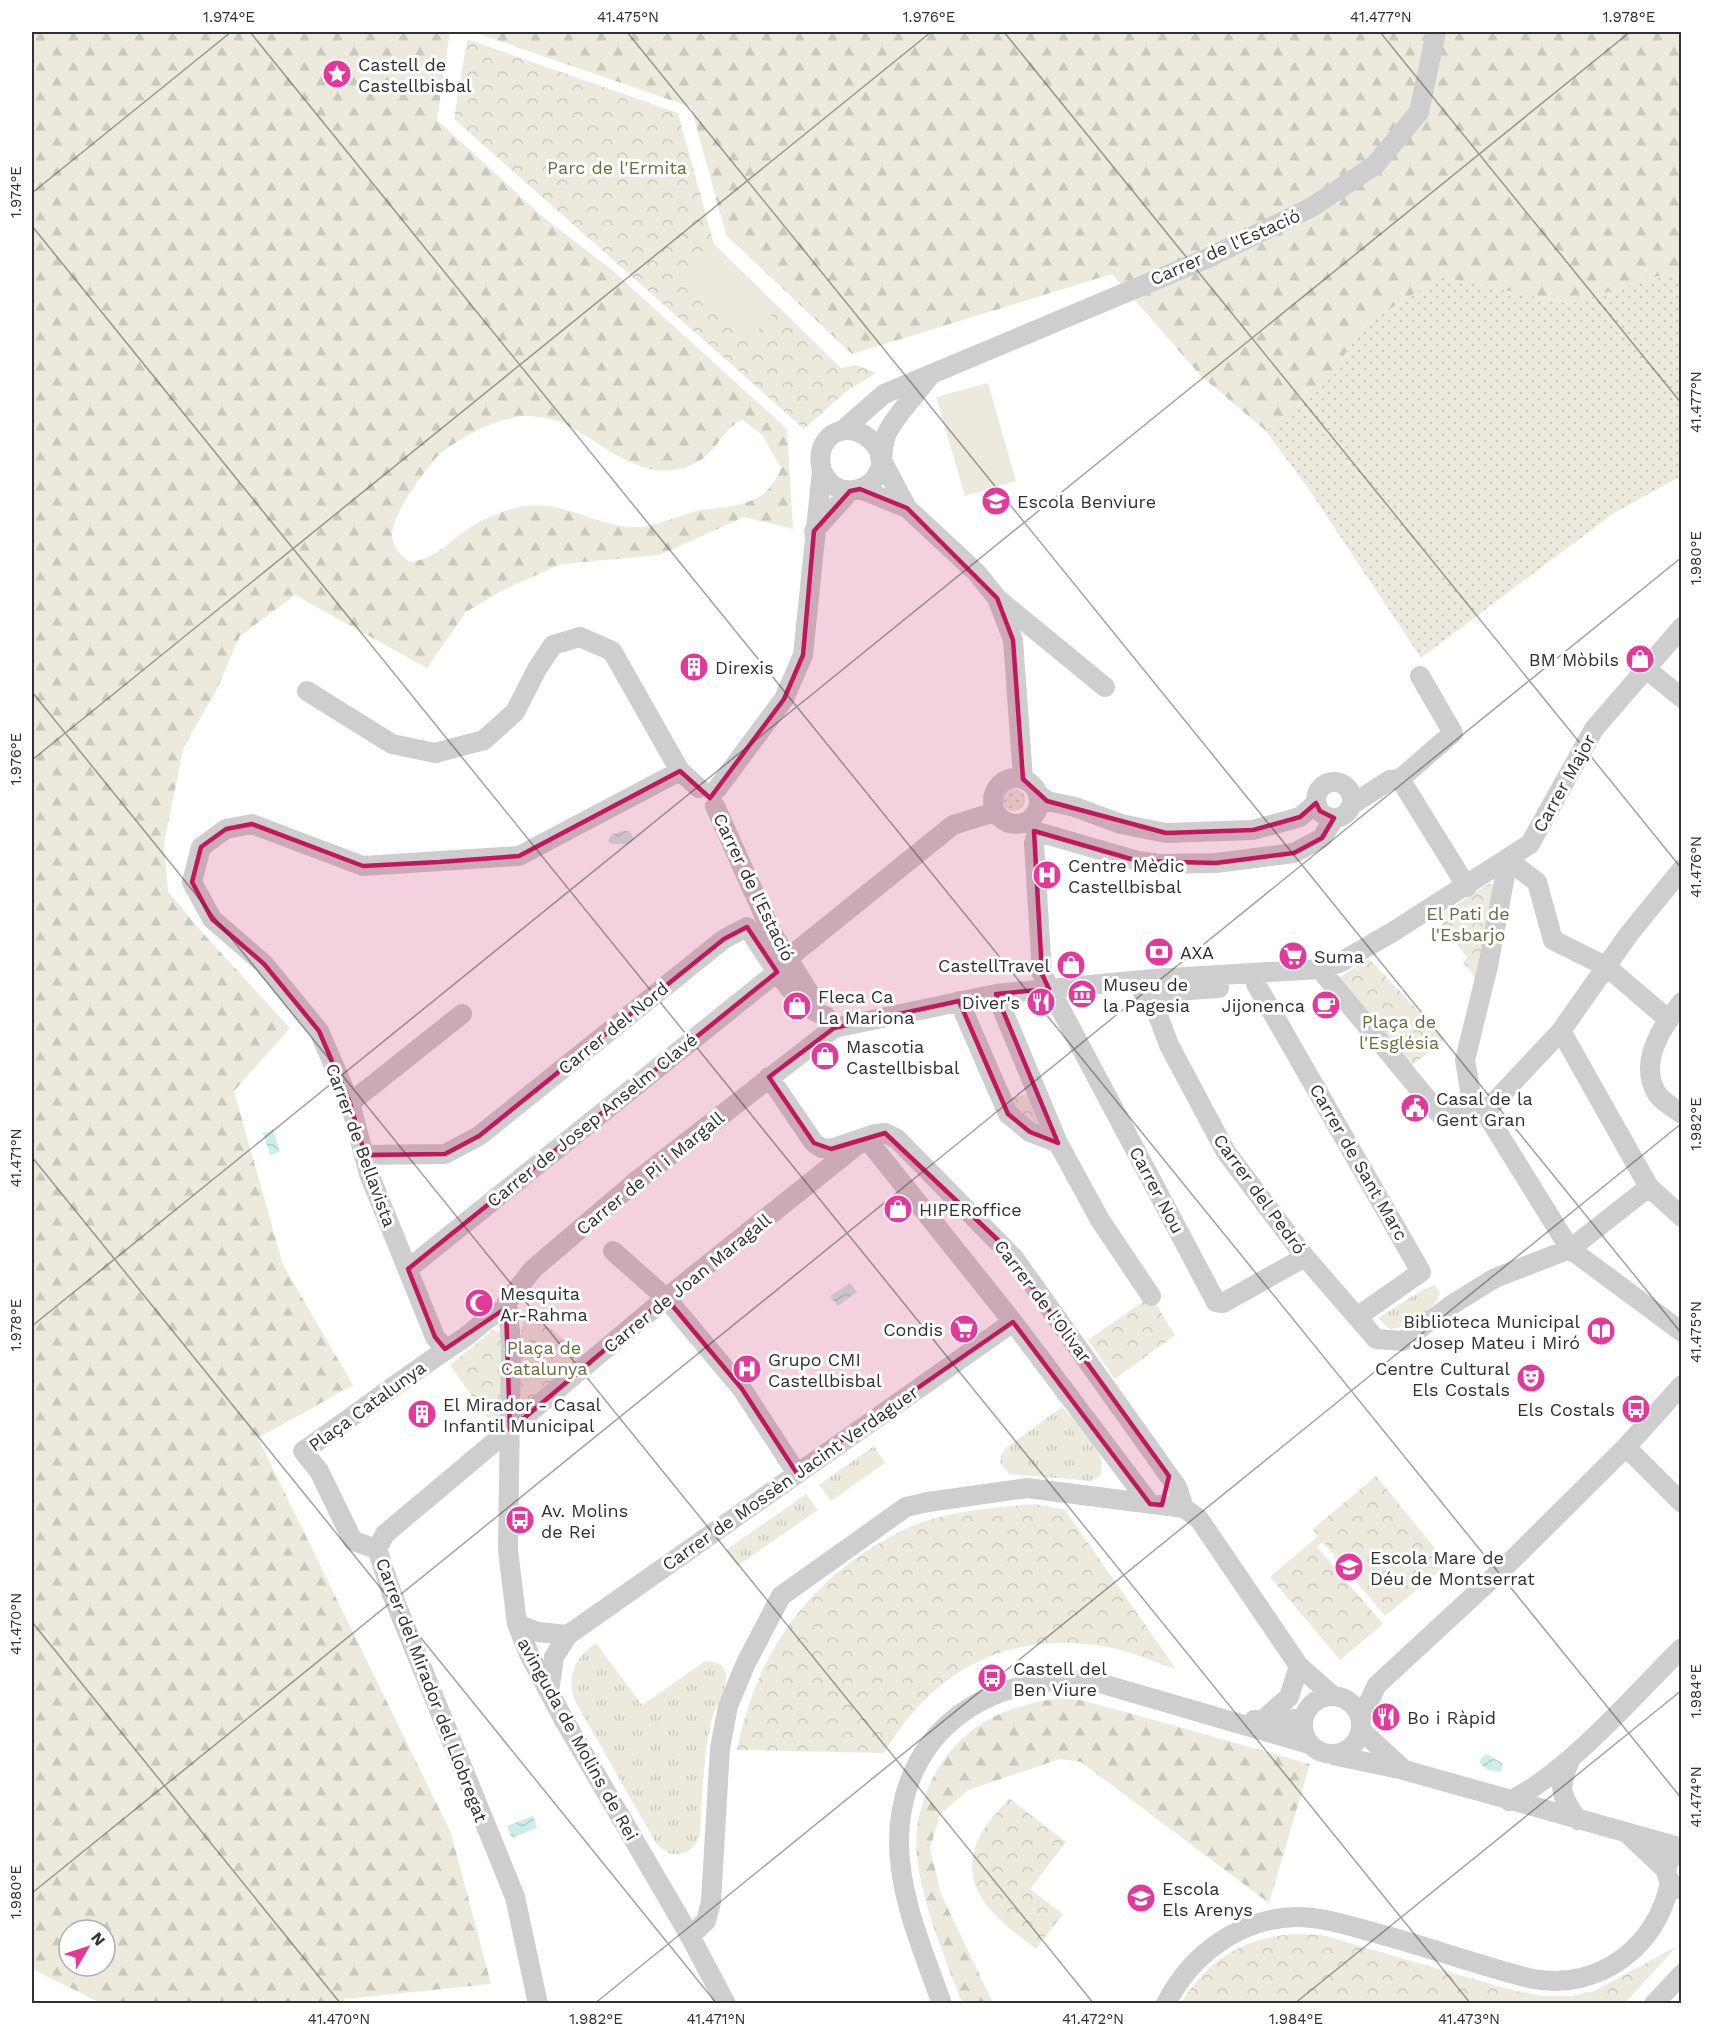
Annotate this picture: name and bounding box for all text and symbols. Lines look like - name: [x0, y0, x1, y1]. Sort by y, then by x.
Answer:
- text: 1.974°E: [203, 8, 255, 26]
- text: 41.475°N: [597, 8, 659, 26]
- text: 1.976°E: [903, 8, 955, 26]
- text: 41.477°N: [1350, 8, 1412, 26]
- text: 1.978°E: [1603, 8, 1655, 26]
- place label: Castell de Castellbisbal: [358, 54, 472, 96]
- place icon: Castell de Castellbisbal: [321, 58, 353, 90]
- park label: Parc de l'Ermita: [547, 157, 687, 178]
- text: 1.974°E: [7, 166, 25, 218]
- street label: Carrer de l'Estació: [1147, 204, 1303, 290]
- text: 41.477°N: [1687, 371, 1705, 433]
- school or university icon: Escola Benviure: [980, 485, 1012, 517]
- place label: Escola Benviure: [1017, 491, 1156, 512]
- text: 1.980°E: [1687, 531, 1705, 585]
- shop icon: BM Mòbils: [1624, 643, 1656, 675]
- place label: BM Mòbils: [1529, 649, 1619, 670]
- building icon: Direxis: [678, 651, 710, 683]
- place label: Direxis: [715, 657, 774, 678]
- street label: Carrer Major: [1528, 730, 1600, 836]
- text: 1.976°E: [7, 733, 25, 785]
- street label: Carrer de l'Estació: [709, 810, 799, 964]
- text: 41.476°N: [1687, 836, 1705, 898]
- place label: Centre Mèdic Castellbisbal: [1068, 855, 1185, 897]
- hospital icon: Centre Mèdic Castellbisbal: [1031, 859, 1063, 891]
- park label: El Pati de l'Esbarjo: [1426, 903, 1510, 945]
- bank icon: AXA: [1143, 936, 1175, 968]
- supermarket icon: Suma: [1277, 940, 1309, 972]
- place label: AXA: [1180, 942, 1214, 963]
- place label: Suma: [1314, 946, 1364, 967]
- shop icon: CastellTravel: [1055, 949, 1087, 981]
- place label: CastellTravel: [938, 955, 1050, 976]
- place label: Museu de la Pagesia: [1103, 974, 1190, 1016]
- street label: Carrer del Nord: [554, 977, 672, 1079]
- museum icon: Museu de la Pagesia: [1066, 978, 1098, 1010]
- place label: Fleca Ca La Mariona: [818, 986, 914, 1028]
- restaurant icon: Diver's: [1025, 986, 1057, 1018]
- cafe icon: Jijonenca: [1310, 989, 1342, 1021]
- shop icon: Fleca Ca La Mariona: [781, 990, 813, 1022]
- place label: Diver's: [962, 992, 1020, 1013]
- place label: Jijonenca: [1222, 995, 1305, 1016]
- park label: Plaça de l'Església: [1359, 1011, 1439, 1053]
- street label: Carrer de Josep Anselm Clavé: [483, 1029, 701, 1211]
- place label: Mascotia Castellbisbal: [846, 1036, 960, 1078]
- shop icon: Mascotia Castellbisbal: [809, 1040, 841, 1072]
- street label: Carrer de Bellavista: [322, 1060, 400, 1230]
- street label: Carrer de Sant Marc: [1306, 1080, 1412, 1244]
- place label: Casal de la Gent Gran: [1436, 1088, 1533, 1130]
- public building icon: Casal de la Gent Gran: [1399, 1092, 1431, 1124]
- text: 1.982°E: [1687, 1097, 1705, 1151]
- street label: Carrer de Pi i Margall: [572, 1107, 729, 1239]
- text: 41.471°N: [7, 1128, 25, 1188]
- street label: Carrer del Pedró: [1209, 1130, 1311, 1258]
- street label: Carrer Nou: [1125, 1143, 1189, 1237]
- shop icon: HIPERoffice: [882, 1193, 914, 1225]
- place label: HIPERoffice: [919, 1199, 1022, 1220]
- street label: Carrer de Joan Maragall: [599, 1209, 775, 1357]
- street label: Carrer de l'Olivar: [990, 1236, 1096, 1366]
- place label: Mesquita Ar-Rahma: [500, 1283, 588, 1325]
- mosque icon: Mesquita Ar-Rahma: [463, 1287, 495, 1319]
- text: 1.978°E: [7, 1299, 25, 1351]
- text: 41.475°N: [1687, 1301, 1705, 1363]
- place label: Biblioteca Municipal Josep Mateu i Miró: [1403, 1311, 1580, 1353]
- supermarket icon: Condis: [948, 1313, 980, 1345]
- library icon: Biblioteca Municipal Josep Mateu i Miró: [1585, 1315, 1617, 1347]
- place label: Condis: [883, 1319, 943, 1340]
- park label: Plaça de Catalunya: [501, 1337, 587, 1379]
- place label: Grupo CMI Castellbisbal: [768, 1349, 882, 1391]
- hospital icon: Grupo CMI Castellbisbal: [731, 1353, 763, 1385]
- street label: Plaça Catalunya: [304, 1357, 430, 1455]
- place label: Centre Cultural Els Costals: [1375, 1358, 1510, 1400]
- theatre icon: Centre Cultural Els Costals: [1515, 1362, 1547, 1394]
- street label: Carrer de Mossèn Jacint Verdaguer: [658, 1381, 922, 1575]
- bus stop icon: Els Costals: [1620, 1393, 1652, 1425]
- place label: El Mirador - Casal Infantil Municipal: [443, 1394, 602, 1436]
- building icon: El Mirador - Casal Infantil Municipal: [406, 1398, 438, 1430]
- place label: Els Costals: [1517, 1399, 1615, 1420]
- place label: Av. Molins de Rei: [541, 1500, 628, 1542]
- bus stop icon: Av. Molins de Rei: [504, 1504, 536, 1536]
- place label: Escola Mare de Déu de Montserrat: [1370, 1547, 1535, 1589]
- school or university icon: Escola Mare de Déu de Montserrat: [1333, 1551, 1365, 1583]
- street label: Carrer del Mirador del Llobregat: [372, 1555, 492, 1825]
- text: 41.470°N: [7, 1593, 25, 1655]
- street label: avinguda de Molins de Rei: [513, 1634, 643, 1844]
- place label: Castell del Ben Viure: [1013, 1658, 1107, 1700]
- bus stop icon: Castell del Ben Viure: [976, 1662, 1008, 1694]
- text: 1.984°E: [1687, 1664, 1705, 1718]
- restaurant icon: Bo i Ràpid: [1370, 1701, 1402, 1733]
- place label: Bo i Ràpid: [1407, 1707, 1496, 1728]
- text: 41.474°N: [1687, 1766, 1705, 1828]
- text: 1.980°E: [7, 1865, 25, 1919]
- place label: Escola Els Arenys: [1162, 1878, 1253, 1920]
- school or university icon: Escola Els Arenys: [1125, 1882, 1157, 1914]
- north arrow: [57, 1918, 117, 1978]
- text: N: [87, 1928, 109, 1949]
- text: 41.470°N: [308, 2010, 370, 2028]
- text: 1.982°E: [569, 2010, 623, 2028]
- text: 41.471°N: [686, 2010, 746, 2028]
- text: 41.472°N: [1062, 2010, 1124, 2028]
- text: 1.984°E: [1269, 2010, 1323, 2028]
- text: 41.473°N: [1438, 2010, 1500, 2028]

